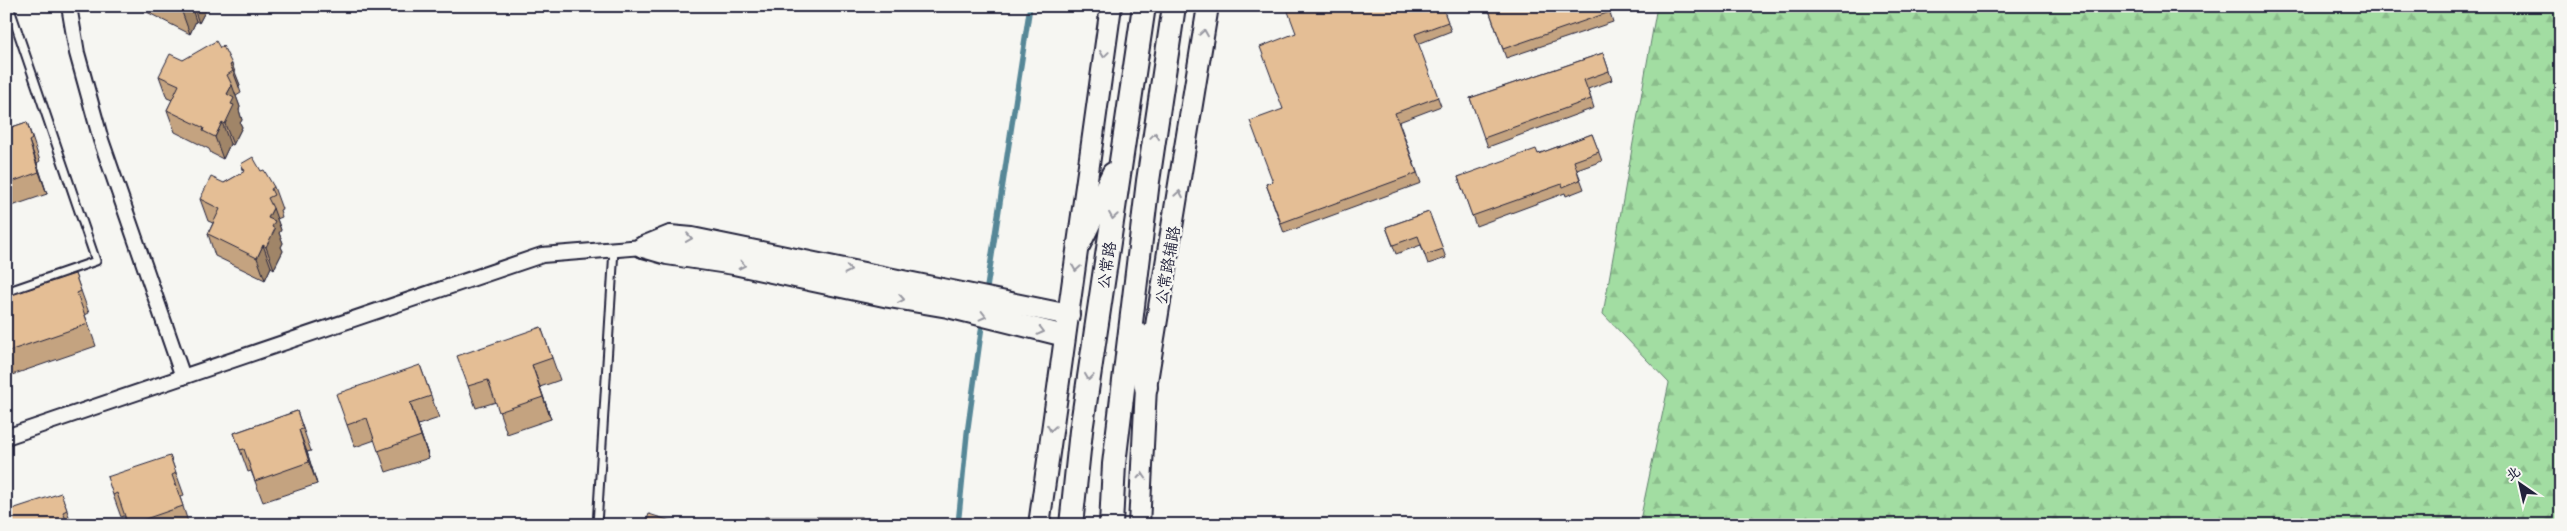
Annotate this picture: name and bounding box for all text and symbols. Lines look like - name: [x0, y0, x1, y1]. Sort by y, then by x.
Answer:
- one-way arrow: [1198, 29, 1209, 37]
- one-way arrow: [1099, 50, 1109, 59]
- one-way arrow: [1149, 132, 1160, 140]
- one-way arrow: [1174, 190, 1184, 198]
- one-way arrow: [1109, 212, 1119, 221]
- street label: 公常路辅路: [1152, 224, 1187, 307]
- one-way arrow: [685, 232, 693, 243]
- street label: 公常路: [1094, 240, 1123, 291]
- one-way arrow: [738, 260, 747, 270]
- one-way arrow: [1071, 263, 1081, 272]
- one-way arrow: [844, 264, 853, 275]
- one-way arrow: [897, 294, 905, 304]
- one-way arrow: [978, 310, 987, 321]
- one-way arrow: [1037, 325, 1045, 335]
- one-way arrow: [1084, 373, 1095, 381]
- one-way arrow: [1046, 425, 1057, 433]
- north arrow: [2494, 458, 2544, 508]
- text: 北: [2504, 464, 2525, 486]
- one-way arrow: [1136, 472, 1147, 480]

